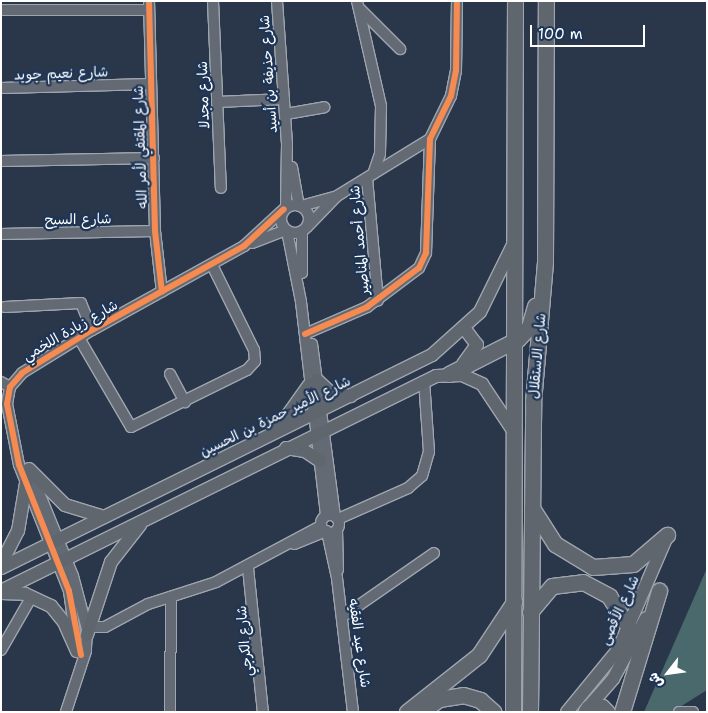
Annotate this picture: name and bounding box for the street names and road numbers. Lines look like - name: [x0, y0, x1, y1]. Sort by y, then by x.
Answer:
- street label: شارع حذيفة بن أسيد: [255, 14, 281, 134]
- street label: شارع مجدلا: [193, 61, 213, 129]
- street label: شارع نعيم جويد: [14, 63, 108, 83]
- street label: شارع المقتفي لأمر الله: [129, 85, 151, 209]
- street label: شارع أحمد المناصير: [346, 185, 372, 295]
- street label: شارع السيح: [44, 210, 112, 228]
- street label: شارع زيادة اللخمي: [19, 296, 121, 364]
- street label: شارع الاستقلال: [525, 312, 549, 400]
- street label: شارع الأمير حمزة بن الحسين: [197, 372, 353, 460]
- street label: شارع الأقصى: [596, 573, 642, 647]
- street label: شارع عيد الفقيه: [345, 597, 375, 689]
- street label: شارع الكرجي: [233, 605, 255, 677]

